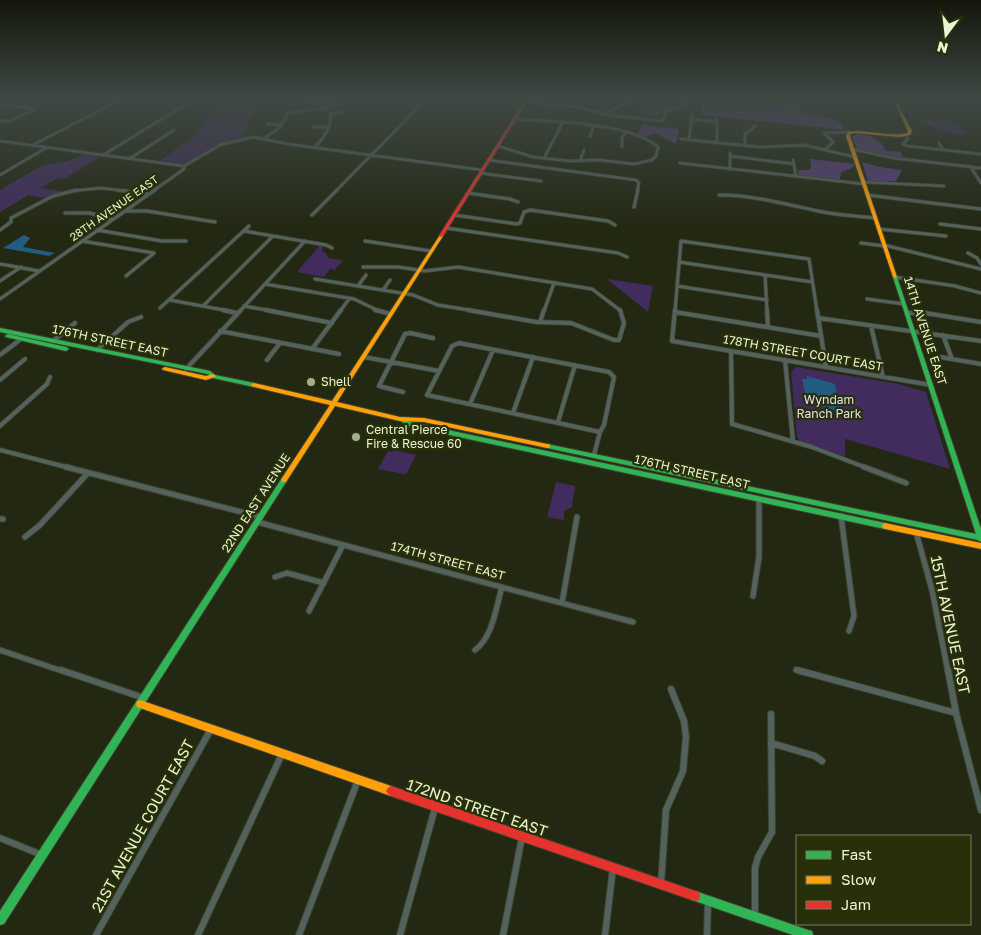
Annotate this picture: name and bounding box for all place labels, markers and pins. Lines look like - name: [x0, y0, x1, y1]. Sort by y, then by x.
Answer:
- place label: Shell: [321, 374, 351, 389]
- marker: Shell: [305, 376, 317, 388]
- place label: Central Pierce Fire & Rescue 60: [366, 422, 462, 451]
- marker: Central Pierce Fire & Rescue 60: [350, 431, 362, 443]

